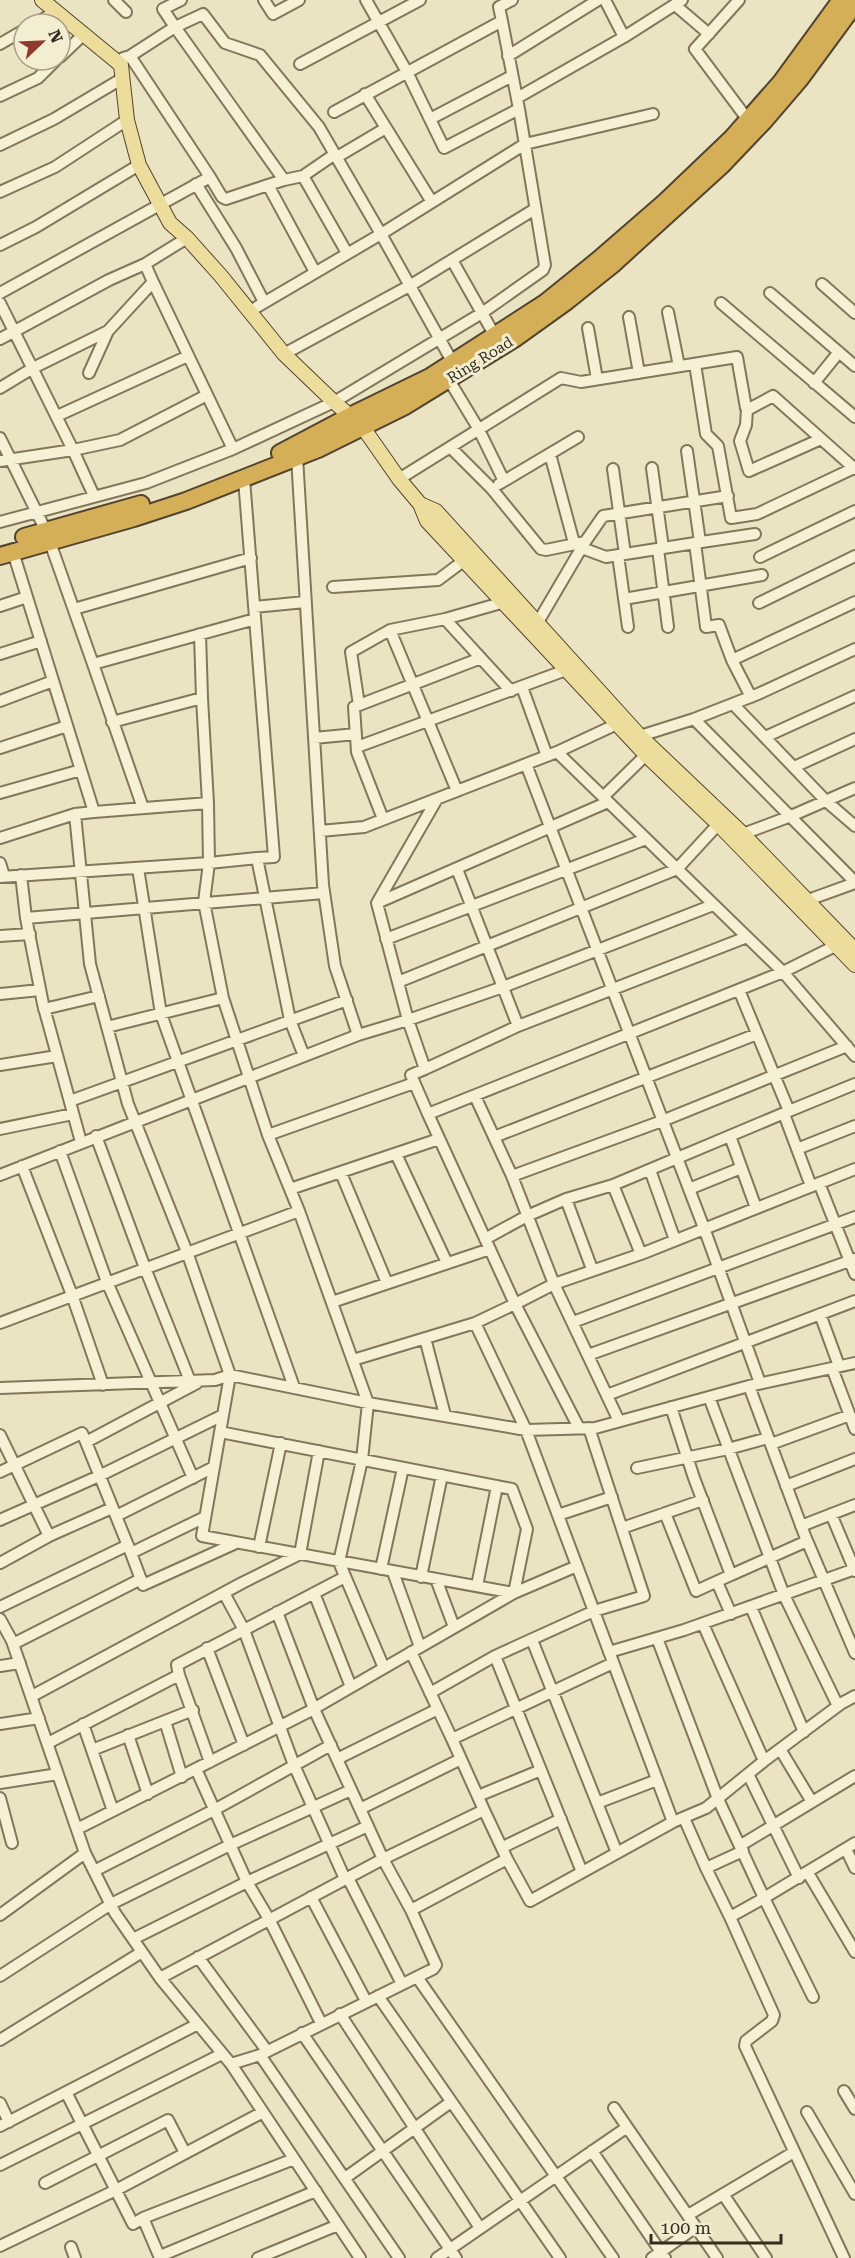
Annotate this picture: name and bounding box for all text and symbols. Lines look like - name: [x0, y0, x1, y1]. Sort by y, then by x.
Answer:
- north arrow: [12, 12, 72, 72]
- text: N: [44, 27, 67, 46]
- street label: Ring Road: [444, 333, 516, 387]
- scale bar: [651, 2207, 782, 2245]
- text: 100 m: [660, 2217, 711, 2238]

